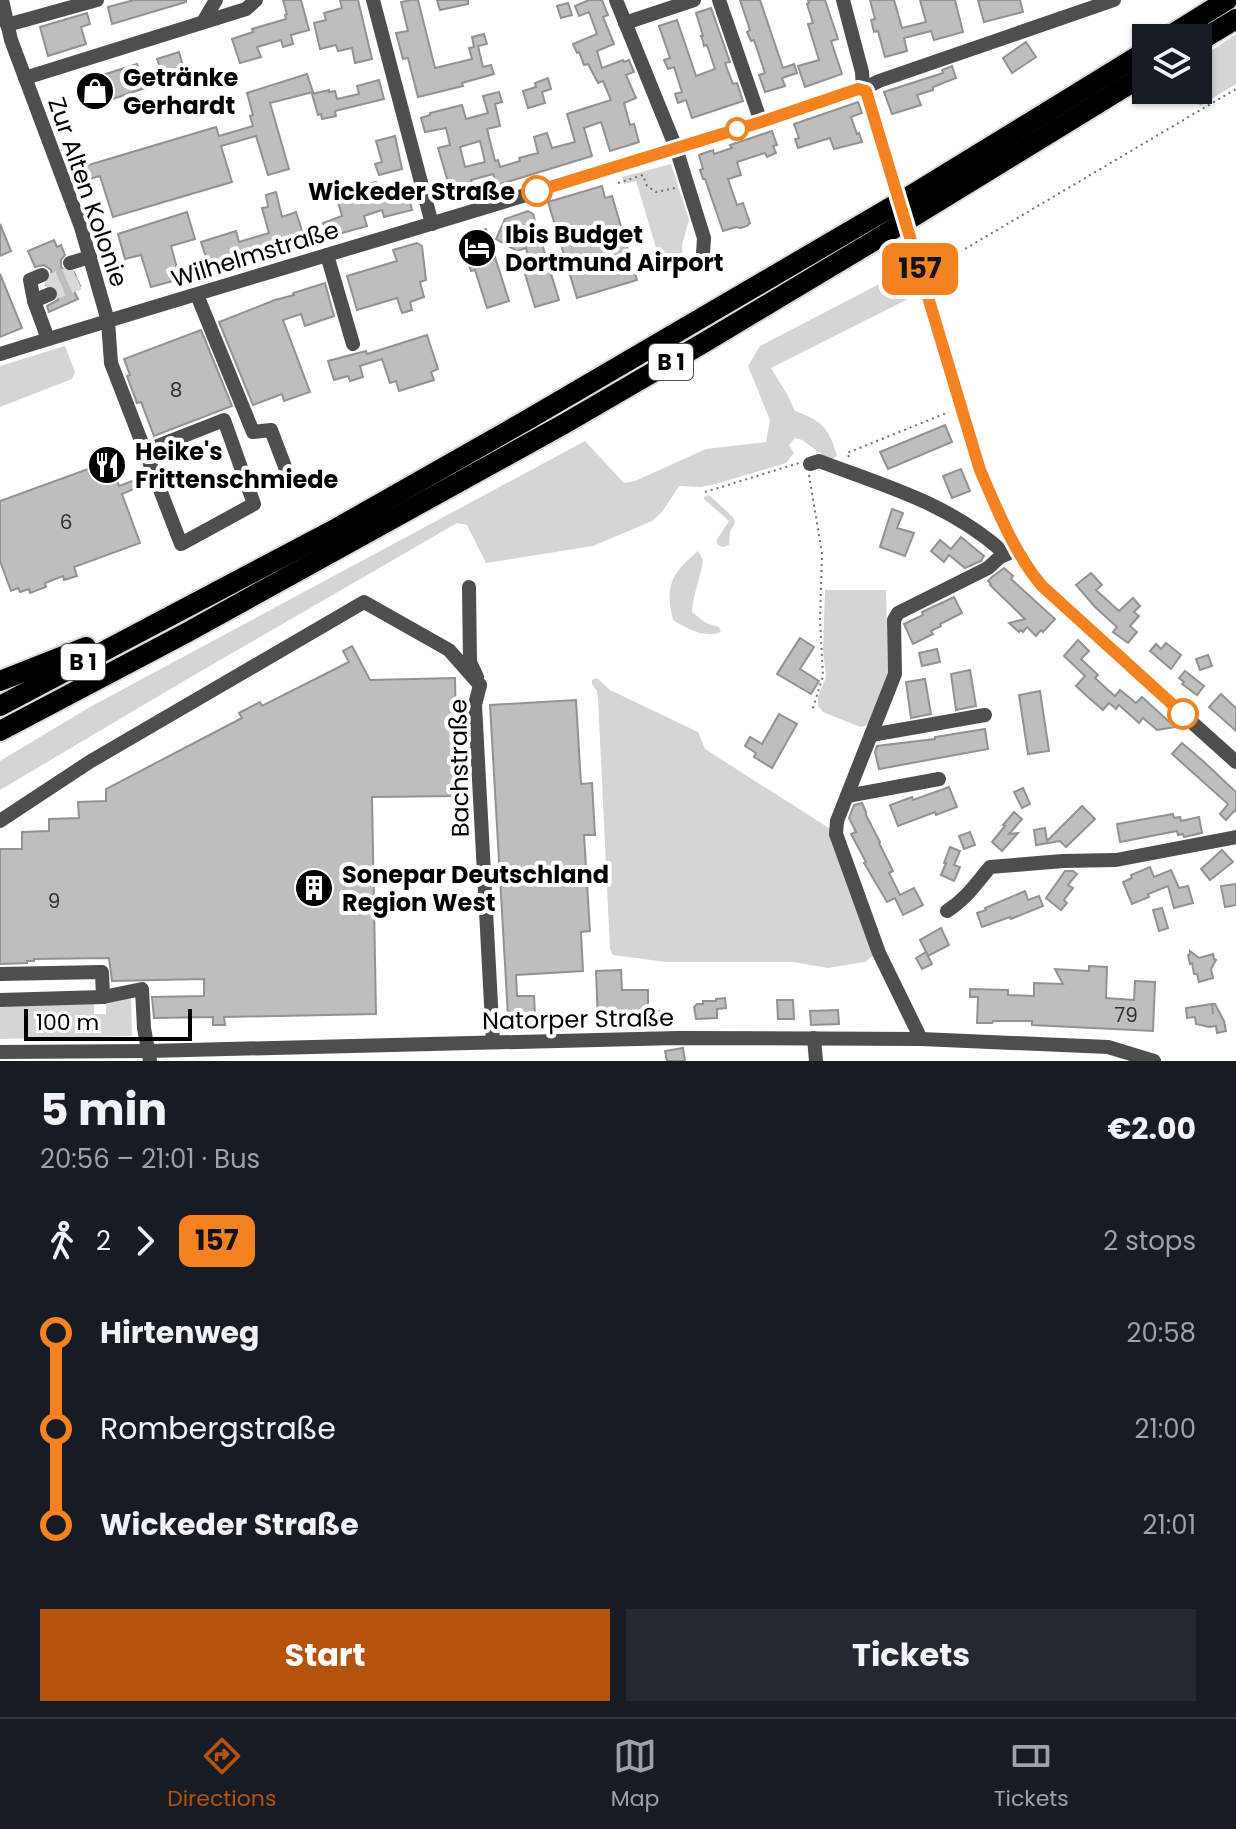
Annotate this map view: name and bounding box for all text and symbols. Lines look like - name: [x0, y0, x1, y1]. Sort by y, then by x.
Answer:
- map controls: [1132, 24, 1212, 104]
- button: layers: [1132, 24, 1212, 104]
- place label: Getränke Gerhardt: [123, 61, 238, 122]
- shop icon: Getränke Gerhardt: [74, 70, 116, 112]
- street label: Zur Alten Kolonie: [40, 93, 136, 291]
- unlabelled marker: [726, 118, 748, 140]
- place label: Wickeder Straße: [308, 175, 515, 208]
- marker: Wickeder Straße: [522, 176, 552, 206]
- street label: Wilhelmstraße: [167, 213, 343, 295]
- place label: Ibis Budget Dortmund Airport: [505, 218, 724, 279]
- hotel icon: Ibis Budget Dortmund Airport: [456, 227, 498, 269]
- line badge: 157: [874, 243, 966, 295]
- text: 157: [898, 249, 942, 288]
- road number: B 1: [649, 344, 693, 380]
- house number: 8: [170, 376, 182, 404]
- place label: Heike's Frittenschmiede: [135, 435, 339, 496]
- restaurant icon: Heike's Frittenschmiede: [86, 444, 128, 486]
- house number: 6: [60, 508, 72, 536]
- road number: B 1: [61, 644, 105, 680]
- street label: Bachstraße: [441, 698, 477, 838]
- unlabelled marker: [1168, 699, 1198, 729]
- place label: Sonepar Deutschland Region West: [342, 858, 609, 919]
- building icon: Sonepar Deutschland Region West: [293, 867, 335, 909]
- house number: 9: [48, 887, 60, 915]
- street label: Natorper Straße: [482, 1001, 674, 1037]
- house number: 79: [1114, 1001, 1138, 1029]
- scale bar: [24, 1005, 192, 1041]
- text: 100 m: [36, 1007, 99, 1038]
- text: 5 min: [40, 1079, 167, 1140]
- text: €2.00: [1107, 1107, 1196, 1150]
- text: 20:56 – 21:01 · Bus: [40, 1141, 260, 1177]
- icon: walk: [40, 1219, 84, 1263]
- icon: forward: [123, 1219, 167, 1263]
- text: 157: [195, 1221, 239, 1260]
- text: 2: [96, 1223, 111, 1259]
- text: 2 stops: [1103, 1223, 1196, 1259]
- text: Hirtenweg: [100, 1311, 259, 1354]
- text: 20:58: [1126, 1315, 1196, 1351]
- text: Rombergstraße: [100, 1407, 336, 1450]
- text: 21:00: [1135, 1411, 1196, 1447]
- text: Wickeder Straße: [100, 1503, 359, 1546]
- text: 21:01: [1143, 1507, 1196, 1543]
- button: Start: [40, 1609, 610, 1701]
- button: Tickets: [626, 1609, 1196, 1701]
- tab: Directions: [167, 1734, 276, 1815]
- tab: Map: [611, 1734, 659, 1815]
- tab: Tickets: [994, 1734, 1069, 1815]

